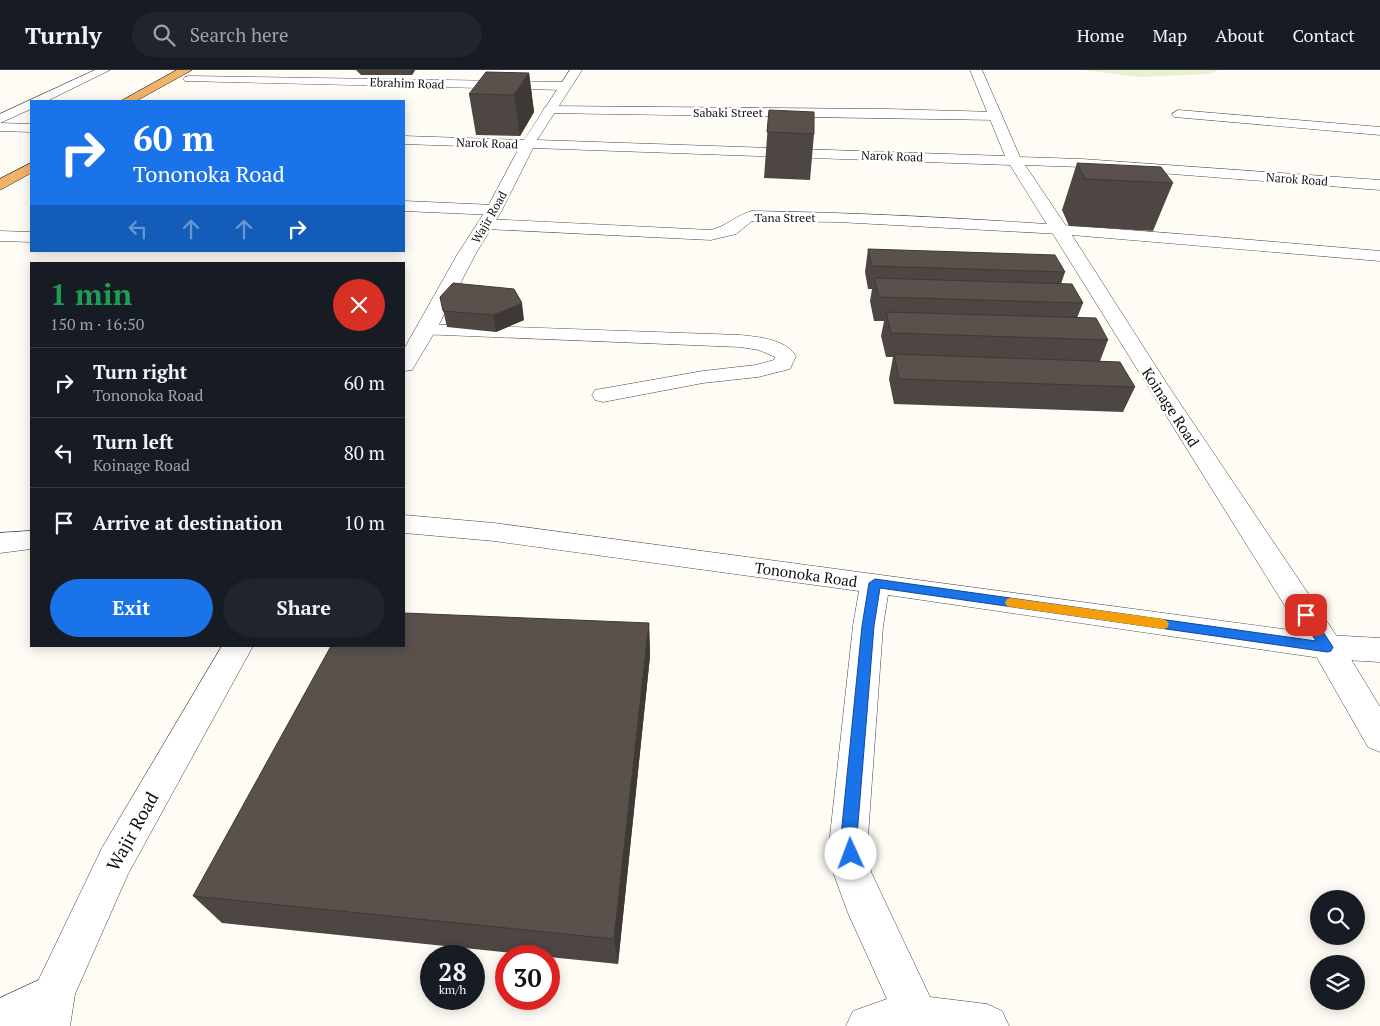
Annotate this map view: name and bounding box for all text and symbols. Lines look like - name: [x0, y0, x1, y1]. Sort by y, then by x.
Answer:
- search box: [132, 12, 482, 57]
- text: Turnly: [25, 19, 102, 51]
- icon: search: [150, 21, 178, 49]
- text: Search here: [190, 22, 288, 47]
- text: Home: [1077, 23, 1124, 47]
- text: Map: [1152, 23, 1187, 47]
- text: About: [1215, 23, 1264, 47]
- text: Contact: [1292, 23, 1355, 47]
- street label: Ebrahim Road: [369, 74, 445, 92]
- street label: Sabaki Street: [693, 105, 763, 120]
- text: 60 m: [133, 115, 214, 161]
- icon: right: [50, 120, 115, 185]
- street label: Narok Road: [456, 134, 519, 152]
- street label: Narok Road: [861, 147, 924, 165]
- text: Tononoka Road: [133, 159, 285, 188]
- street label: Narok Road: [1266, 169, 1329, 189]
- street label: Wajir Road: [468, 188, 510, 246]
- street label: Tana Street: [754, 210, 816, 225]
- icon: left: [124, 215, 152, 243]
- icon: ahead: [177, 215, 205, 243]
- icon: ahead: [230, 215, 258, 243]
- icon: right: [283, 215, 311, 243]
- text: 1 min: [50, 274, 132, 314]
- button: close: [333, 279, 385, 331]
- text: 150 m · 16:50: [50, 313, 144, 335]
- text: Turn right: [93, 359, 187, 384]
- street label: Koinage Road: [1138, 363, 1204, 451]
- icon: right: [50, 369, 78, 397]
- text: 60 m: [344, 370, 385, 395]
- text: Tononoka Road: [93, 384, 203, 406]
- text: Turn left: [93, 429, 174, 454]
- icon: left: [50, 439, 78, 467]
- text: 80 m: [344, 440, 385, 465]
- text: Koinage Road: [93, 454, 190, 476]
- icon: arrive: [50, 509, 78, 537]
- text: Arrive at destination: [93, 510, 282, 535]
- text: 10 m: [344, 510, 385, 535]
- street label: Tononoka Road: [753, 557, 859, 591]
- button: Exit: [50, 579, 213, 637]
- button: Share: [223, 579, 385, 637]
- pin: [1285, 594, 1327, 636]
- icon: arrive: [1292, 601, 1320, 629]
- street label: Wajir Road: [100, 787, 164, 875]
- position arrow: [824, 827, 876, 879]
- map controls: [1310, 890, 1365, 1010]
- button: search: [1310, 890, 1365, 945]
- speed limit sign: 30: [495, 945, 560, 1010]
- text: 28: [438, 955, 467, 988]
- button: layers: [1310, 955, 1365, 1010]
- text: km/h: [439, 982, 466, 997]

